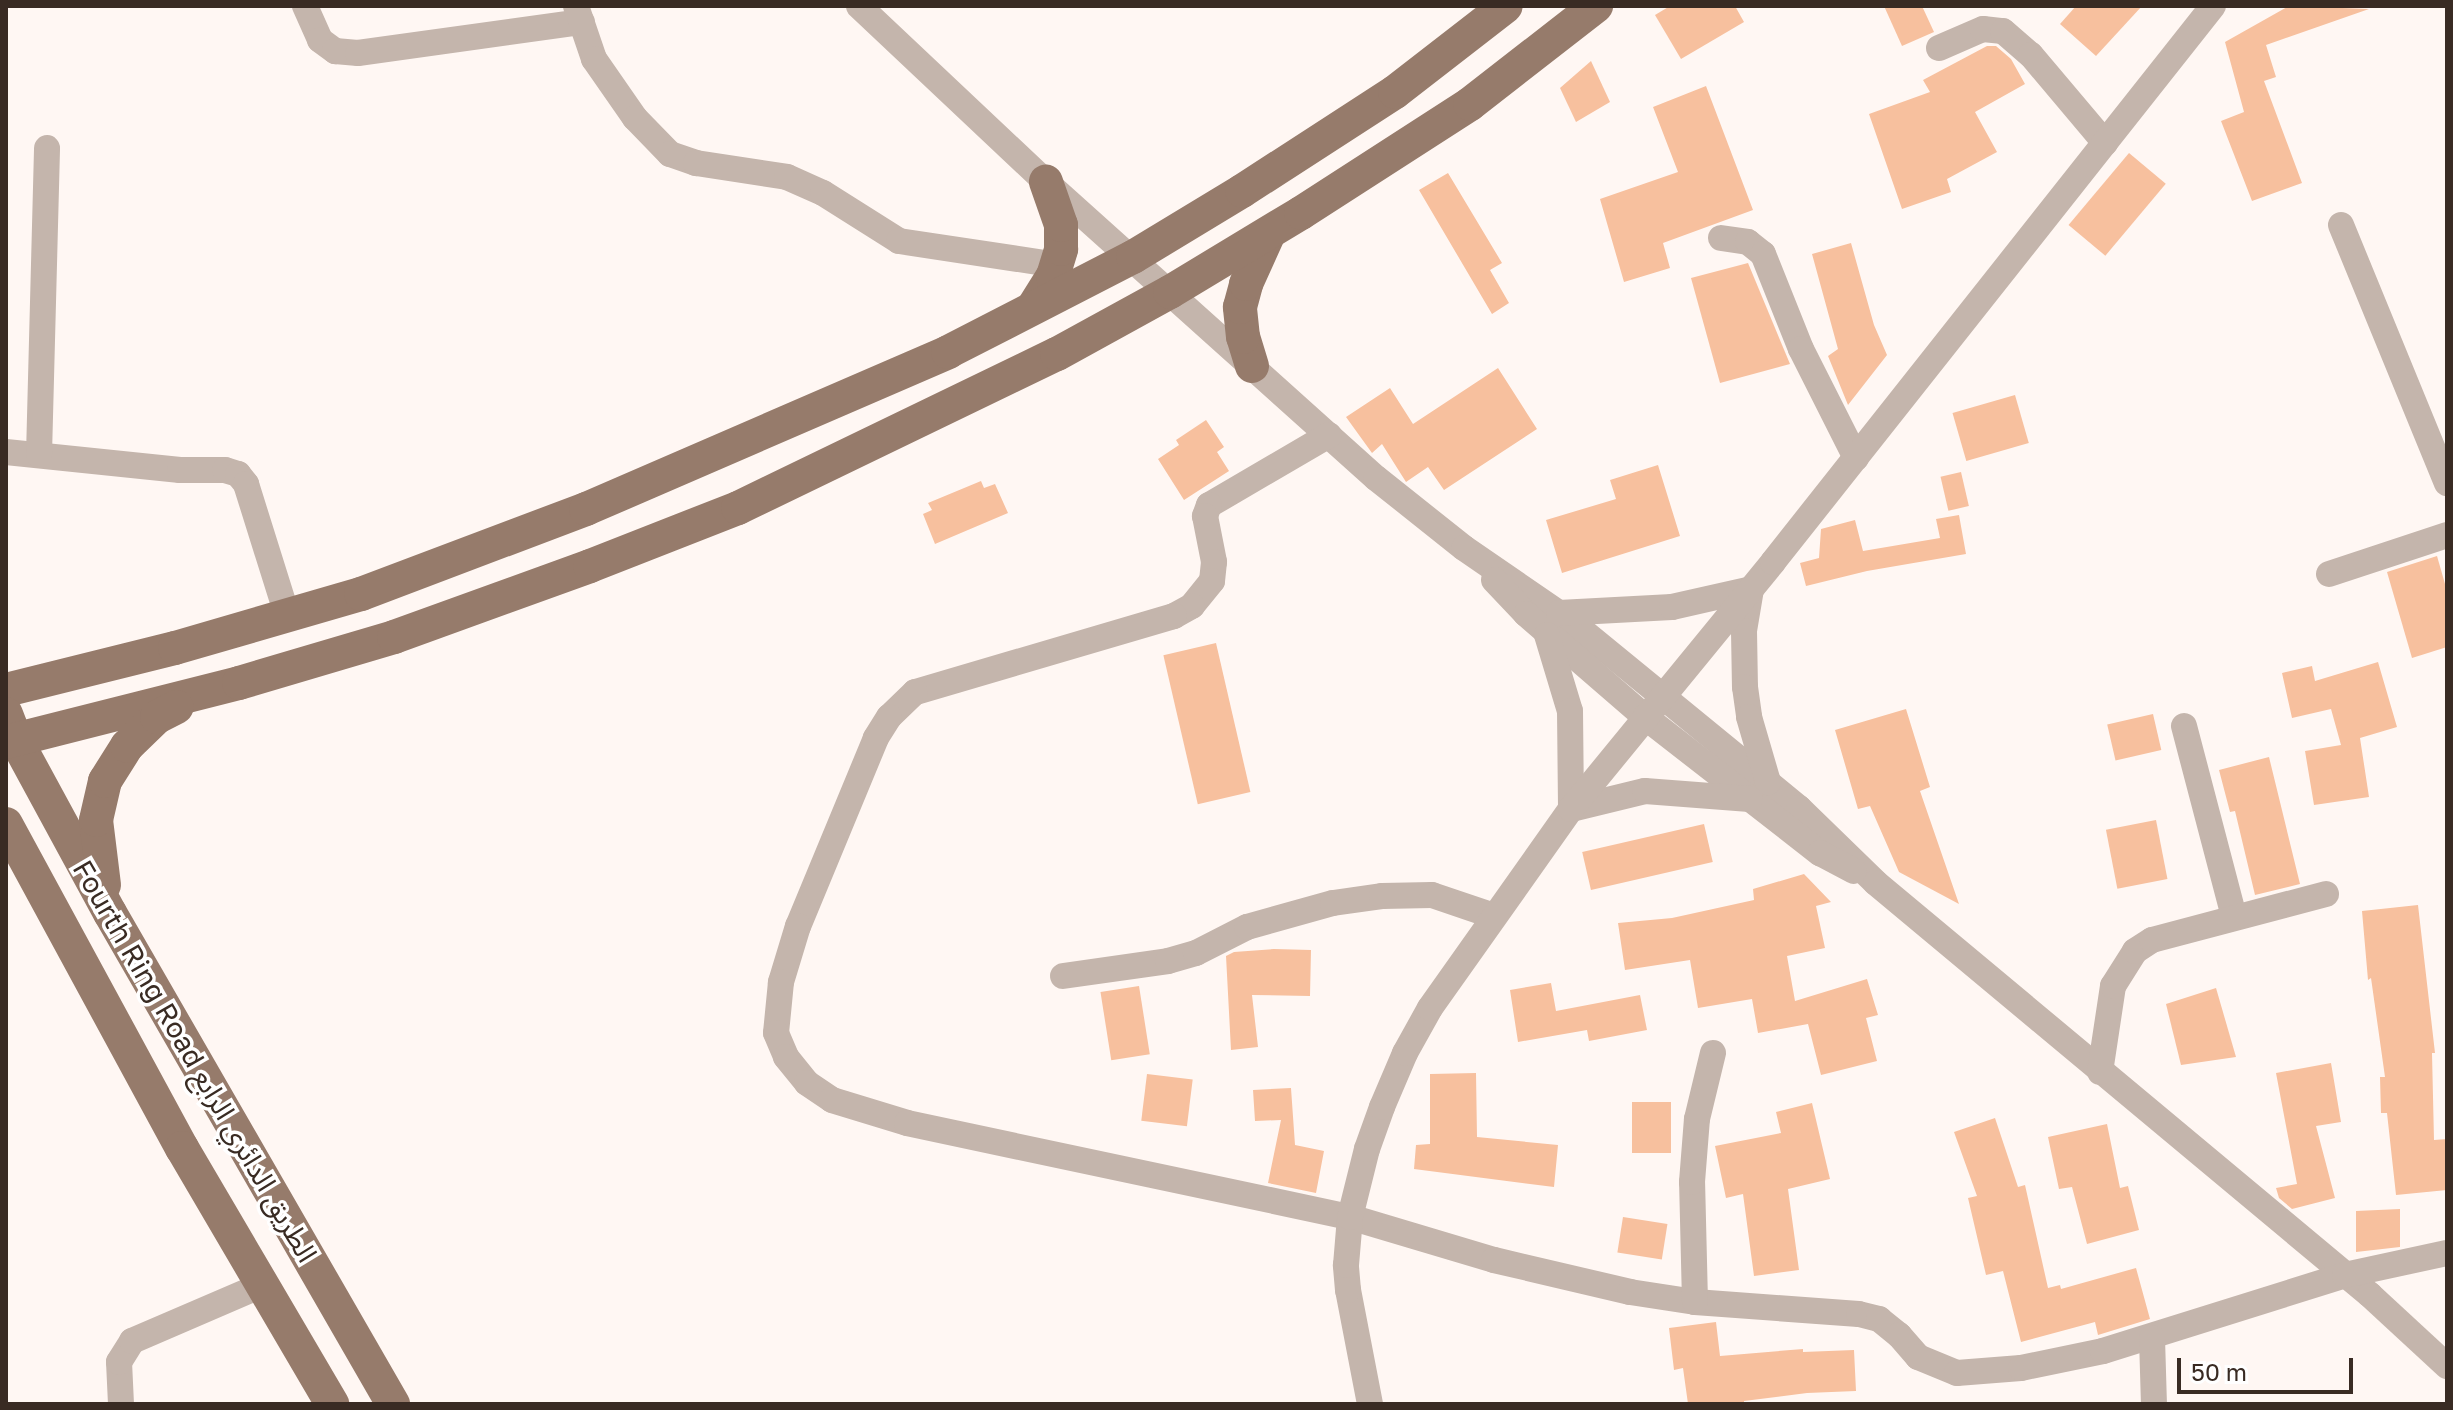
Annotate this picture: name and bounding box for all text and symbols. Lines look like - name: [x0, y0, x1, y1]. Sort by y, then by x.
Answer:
- street label: Fourth Ring Road الطريق الدائري الرابع: [66, 854, 324, 1268]
- scale bar: [2181, 1342, 2357, 1392]
- text: 50 m: [2191, 1357, 2247, 1386]

